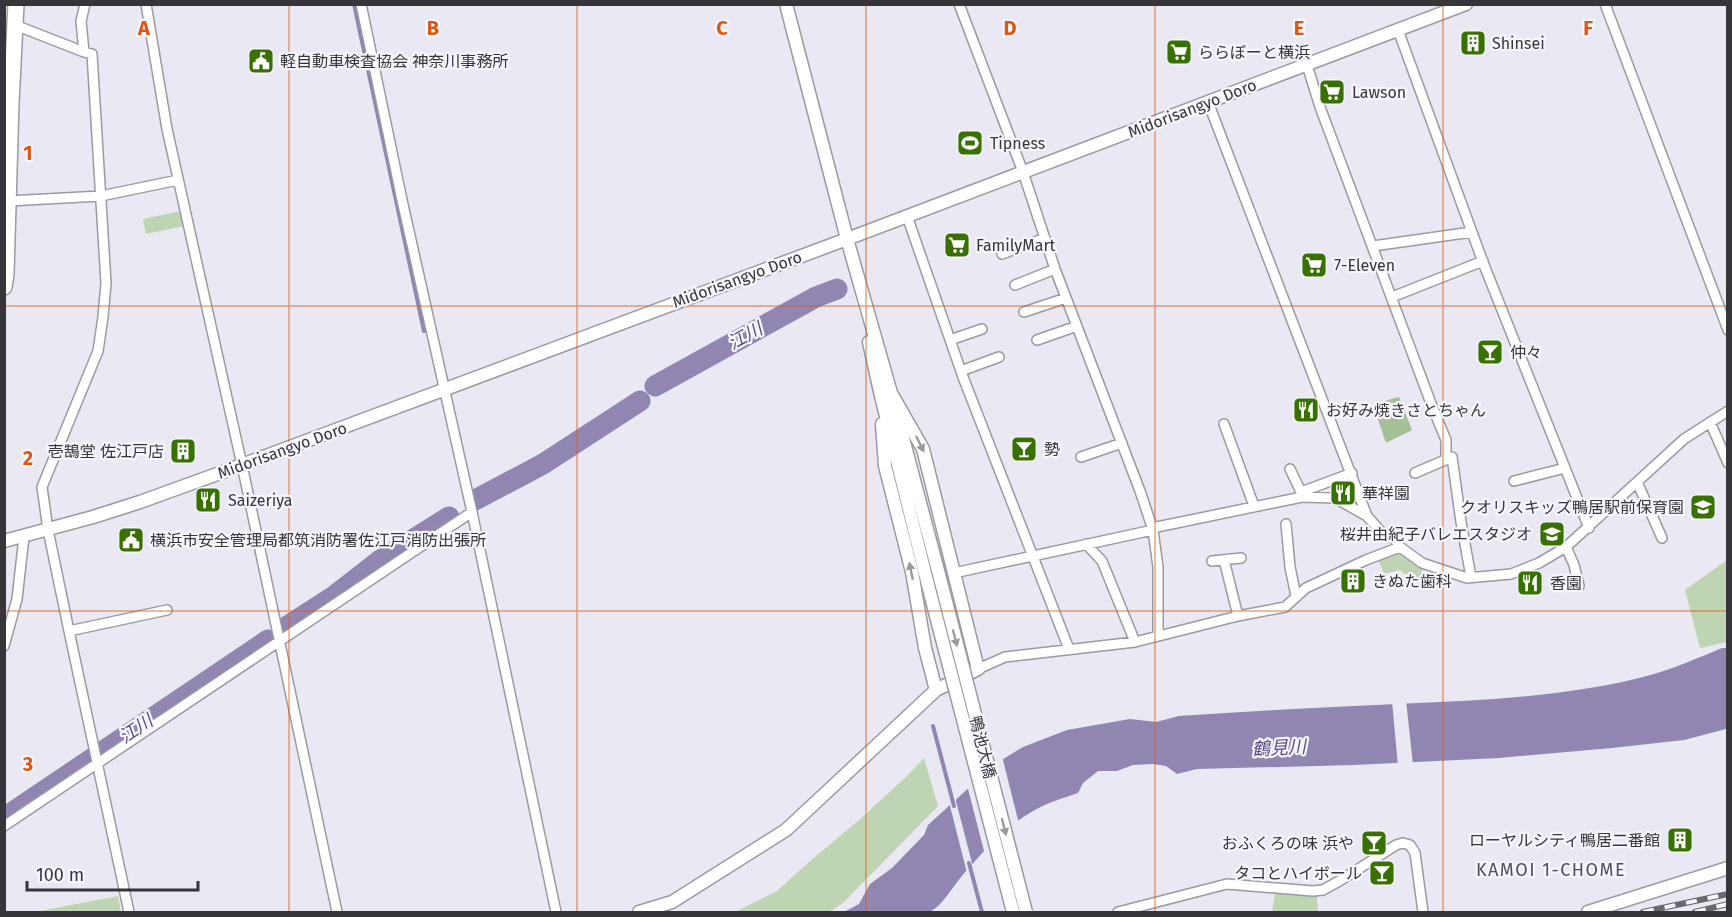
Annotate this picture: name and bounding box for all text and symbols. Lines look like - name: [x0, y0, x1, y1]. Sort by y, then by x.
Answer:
- text: A: [137, 16, 151, 40]
- text: B: [427, 16, 439, 40]
- text: C: [716, 16, 728, 40]
- text: D: [1003, 16, 1017, 40]
- text: E: [1294, 16, 1304, 40]
- text: F: [1583, 16, 1593, 40]
- building icon: Shinsei: [1458, 28, 1488, 58]
- place label: Shinsei: [1492, 34, 1545, 53]
- supermarket icon: ららぽーと横浜: [1164, 37, 1194, 67]
- place label: ららぽーと横浜: [1198, 43, 1310, 62]
- public building icon: 軽自動車検査協会 神奈川事務所: [246, 46, 276, 76]
- place label: 軽自動車検査協会 神奈川事務所: [280, 52, 508, 71]
- street label: Midorisangyo Doro: [1125, 75, 1259, 142]
- supermarket icon: Lawson: [1317, 77, 1347, 107]
- place label: Lawson: [1352, 83, 1406, 102]
- sports icon: Tipness: [955, 128, 985, 158]
- place label: Tipness: [990, 134, 1045, 153]
- text: 1: [23, 141, 33, 165]
- supermarket icon: FamilyMart: [942, 230, 972, 260]
- place label: FamilyMart: [976, 236, 1056, 255]
- street label: Midorisangyo Doro: [670, 247, 804, 312]
- supermarket icon: 7-Eleven: [1299, 250, 1329, 280]
- place label: 7-Eleven: [1334, 256, 1395, 275]
- water label: 江川: [724, 317, 768, 354]
- bar icon: 仲々: [1475, 337, 1505, 367]
- place label: 仲々: [1510, 343, 1542, 362]
- restaurant icon: お好み焼きさとちゃん: [1291, 395, 1321, 425]
- place label: お好み焼きさとちゃん: [1326, 401, 1486, 420]
- street label: Midorisangyo Doro: [215, 418, 349, 483]
- bar icon: 勢: [1009, 434, 1039, 464]
- building icon: 壱鵠堂 佐江戸店: [168, 436, 198, 466]
- one-way arrow: [915, 436, 924, 453]
- place label: 勢: [1044, 440, 1060, 459]
- place label: 壱鵠堂 佐江戸店: [48, 442, 164, 461]
- text: 2: [23, 446, 33, 470]
- restaurant icon: 華祥園: [1328, 478, 1358, 508]
- place label: 華祥園: [1362, 484, 1410, 503]
- restaurant icon: Saizeriya: [193, 485, 223, 515]
- place label: Saizeriya: [228, 491, 293, 510]
- school or university icon: クオリスキッズ鴨居駅前保育園: [1688, 492, 1718, 522]
- place label: クオリスキッズ鴨居駅前保育園: [1460, 498, 1684, 517]
- school or university icon: 桜井由紀子バレエスタジオ: [1537, 519, 1567, 549]
- public building icon: 横浜市安全管理局都筑消防署佐江戸消防出張所: [116, 525, 146, 555]
- place label: 桜井由紀子バレエスタジオ: [1340, 525, 1532, 544]
- place label: 横浜市安全管理局都筑消防署佐江戸消防出張所: [150, 531, 486, 550]
- one-way arrow: [906, 562, 916, 580]
- building icon: きぬた歯科: [1338, 566, 1368, 596]
- restaurant icon: 香園: [1515, 568, 1545, 598]
- place label: きぬた歯科: [1372, 572, 1452, 591]
- place label: 香園: [1550, 574, 1582, 593]
- one-way arrow: [951, 629, 961, 647]
- water label: 江川: [115, 709, 159, 748]
- street label: 鴨池大橋: [966, 714, 999, 780]
- water label: 鶴見川: [1251, 735, 1309, 760]
- text: 3: [22, 752, 33, 776]
- one-way arrow: [1000, 818, 1009, 836]
- building icon: ローヤルシティ鴨居二番館: [1665, 825, 1695, 855]
- bar icon: おふくろの味 浜や: [1359, 828, 1389, 858]
- place label: ローヤルシティ鴨居二番館: [1469, 831, 1660, 850]
- place label: おふくろの味 浜や: [1222, 834, 1354, 853]
- scale bar: [27, 854, 198, 892]
- bar icon: タコとハイボール: [1367, 858, 1397, 888]
- district label: KAMOI 1-CHOME: [1476, 859, 1626, 881]
- text: 100 m: [36, 864, 84, 886]
- place label: タコとハイボール: [1234, 864, 1362, 883]

